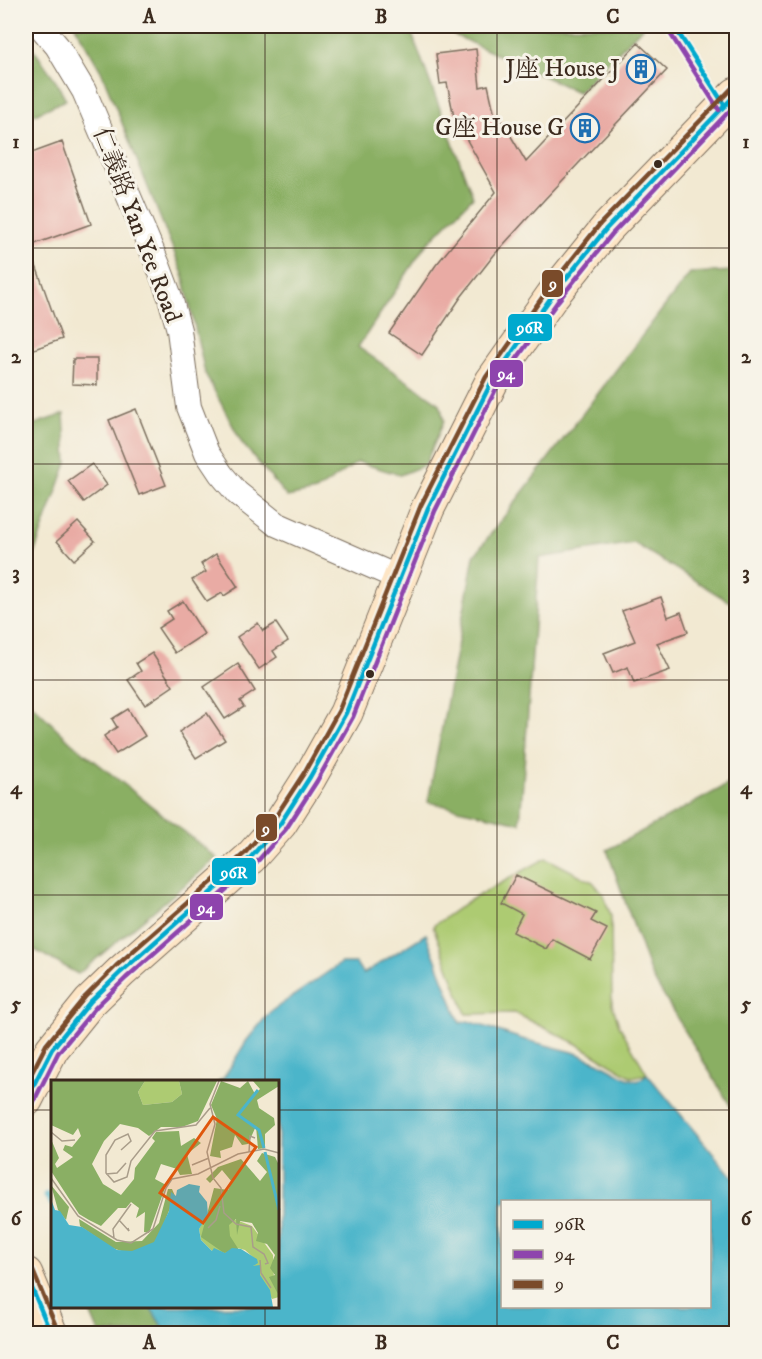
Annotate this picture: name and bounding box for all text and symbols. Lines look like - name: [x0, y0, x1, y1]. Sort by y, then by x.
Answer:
- text: A: [142, 5, 157, 30]
- text: B: [375, 5, 387, 30]
- text: C: [606, 5, 620, 30]
- building icon: J座 House J: [625, 53, 657, 85]
- place label: J座 House J: [503, 54, 620, 84]
- building icon: G座 House G: [569, 112, 601, 144]
- place label: G座 House G: [435, 113, 564, 143]
- street label: 仁義路 Yan Yee Road: [86, 123, 188, 327]
- text: 1: [12, 130, 20, 155]
- text: 1: [742, 130, 750, 155]
- unlabelled marker: [652, 158, 664, 170]
- line badge: 9: [541, 269, 564, 298]
- text: 9: [548, 274, 557, 294]
- line badge: 96R: [507, 313, 553, 342]
- text: 96R: [516, 318, 544, 338]
- text: 2: [11, 345, 22, 370]
- text: 2: [741, 345, 752, 370]
- line badge: 94: [489, 359, 524, 388]
- text: 94: [496, 364, 515, 384]
- text: 3: [12, 561, 20, 586]
- text: 3: [742, 561, 750, 586]
- unlabelled marker: [364, 668, 376, 680]
- text: 4: [10, 776, 23, 801]
- text: 4: [740, 776, 753, 801]
- line badge: 9: [255, 813, 278, 842]
- text: 9: [261, 819, 270, 839]
- line badge: 96R: [211, 857, 257, 886]
- text: 96R: [220, 863, 248, 883]
- line badge: 94: [189, 893, 224, 921]
- text: 94: [196, 898, 215, 918]
- text: 5: [10, 992, 21, 1017]
- text: 5: [740, 992, 751, 1017]
- inset map: [51, 1080, 279, 1308]
- legend: [501, 1200, 711, 1308]
- text: 6: [11, 1207, 23, 1232]
- text: 6: [741, 1207, 753, 1232]
- text: 96R: [554, 1214, 585, 1236]
- text: 94: [554, 1244, 575, 1266]
- text: 9: [554, 1274, 564, 1296]
- text: A: [142, 1331, 157, 1356]
- text: B: [375, 1331, 387, 1356]
- text: C: [606, 1331, 620, 1356]

